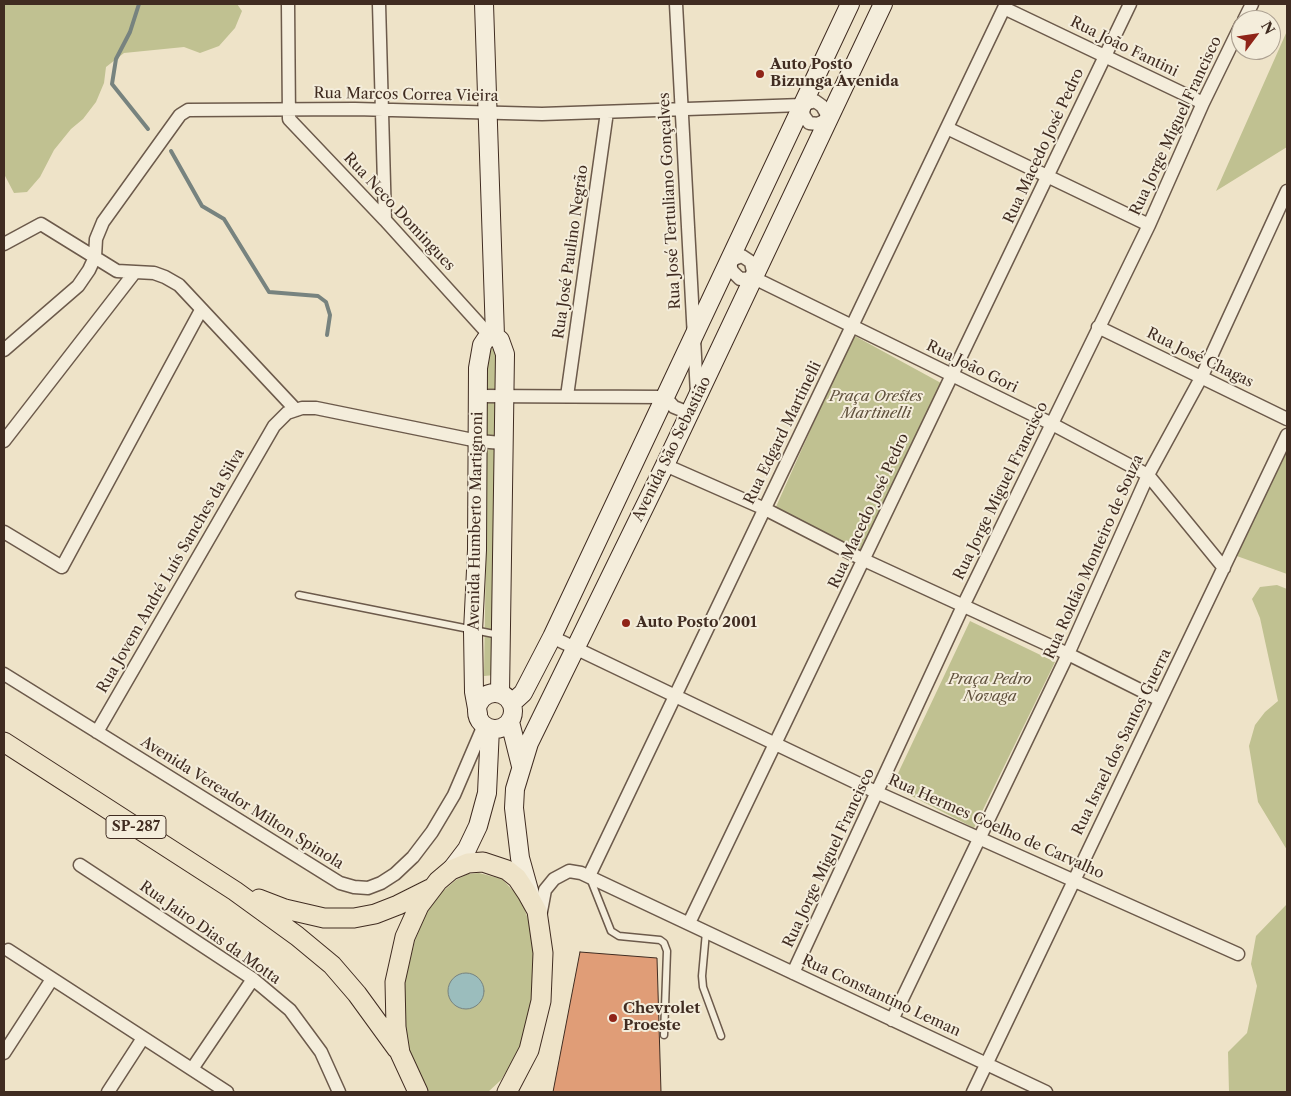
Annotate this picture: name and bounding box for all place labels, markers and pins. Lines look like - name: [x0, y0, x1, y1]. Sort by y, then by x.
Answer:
- place label: Auto Posto Bizunga Avenida: [770, 56, 899, 91]
- marker: Auto Posto Bizunga Avenida: [754, 68, 766, 80]
- place label: Auto Posto 2001: [636, 614, 757, 632]
- marker: Auto Posto 2001: [620, 617, 632, 629]
- place label: Chevrolet Proeste: [623, 1000, 700, 1035]
- marker: Chevrolet Proeste: [607, 1012, 619, 1024]

